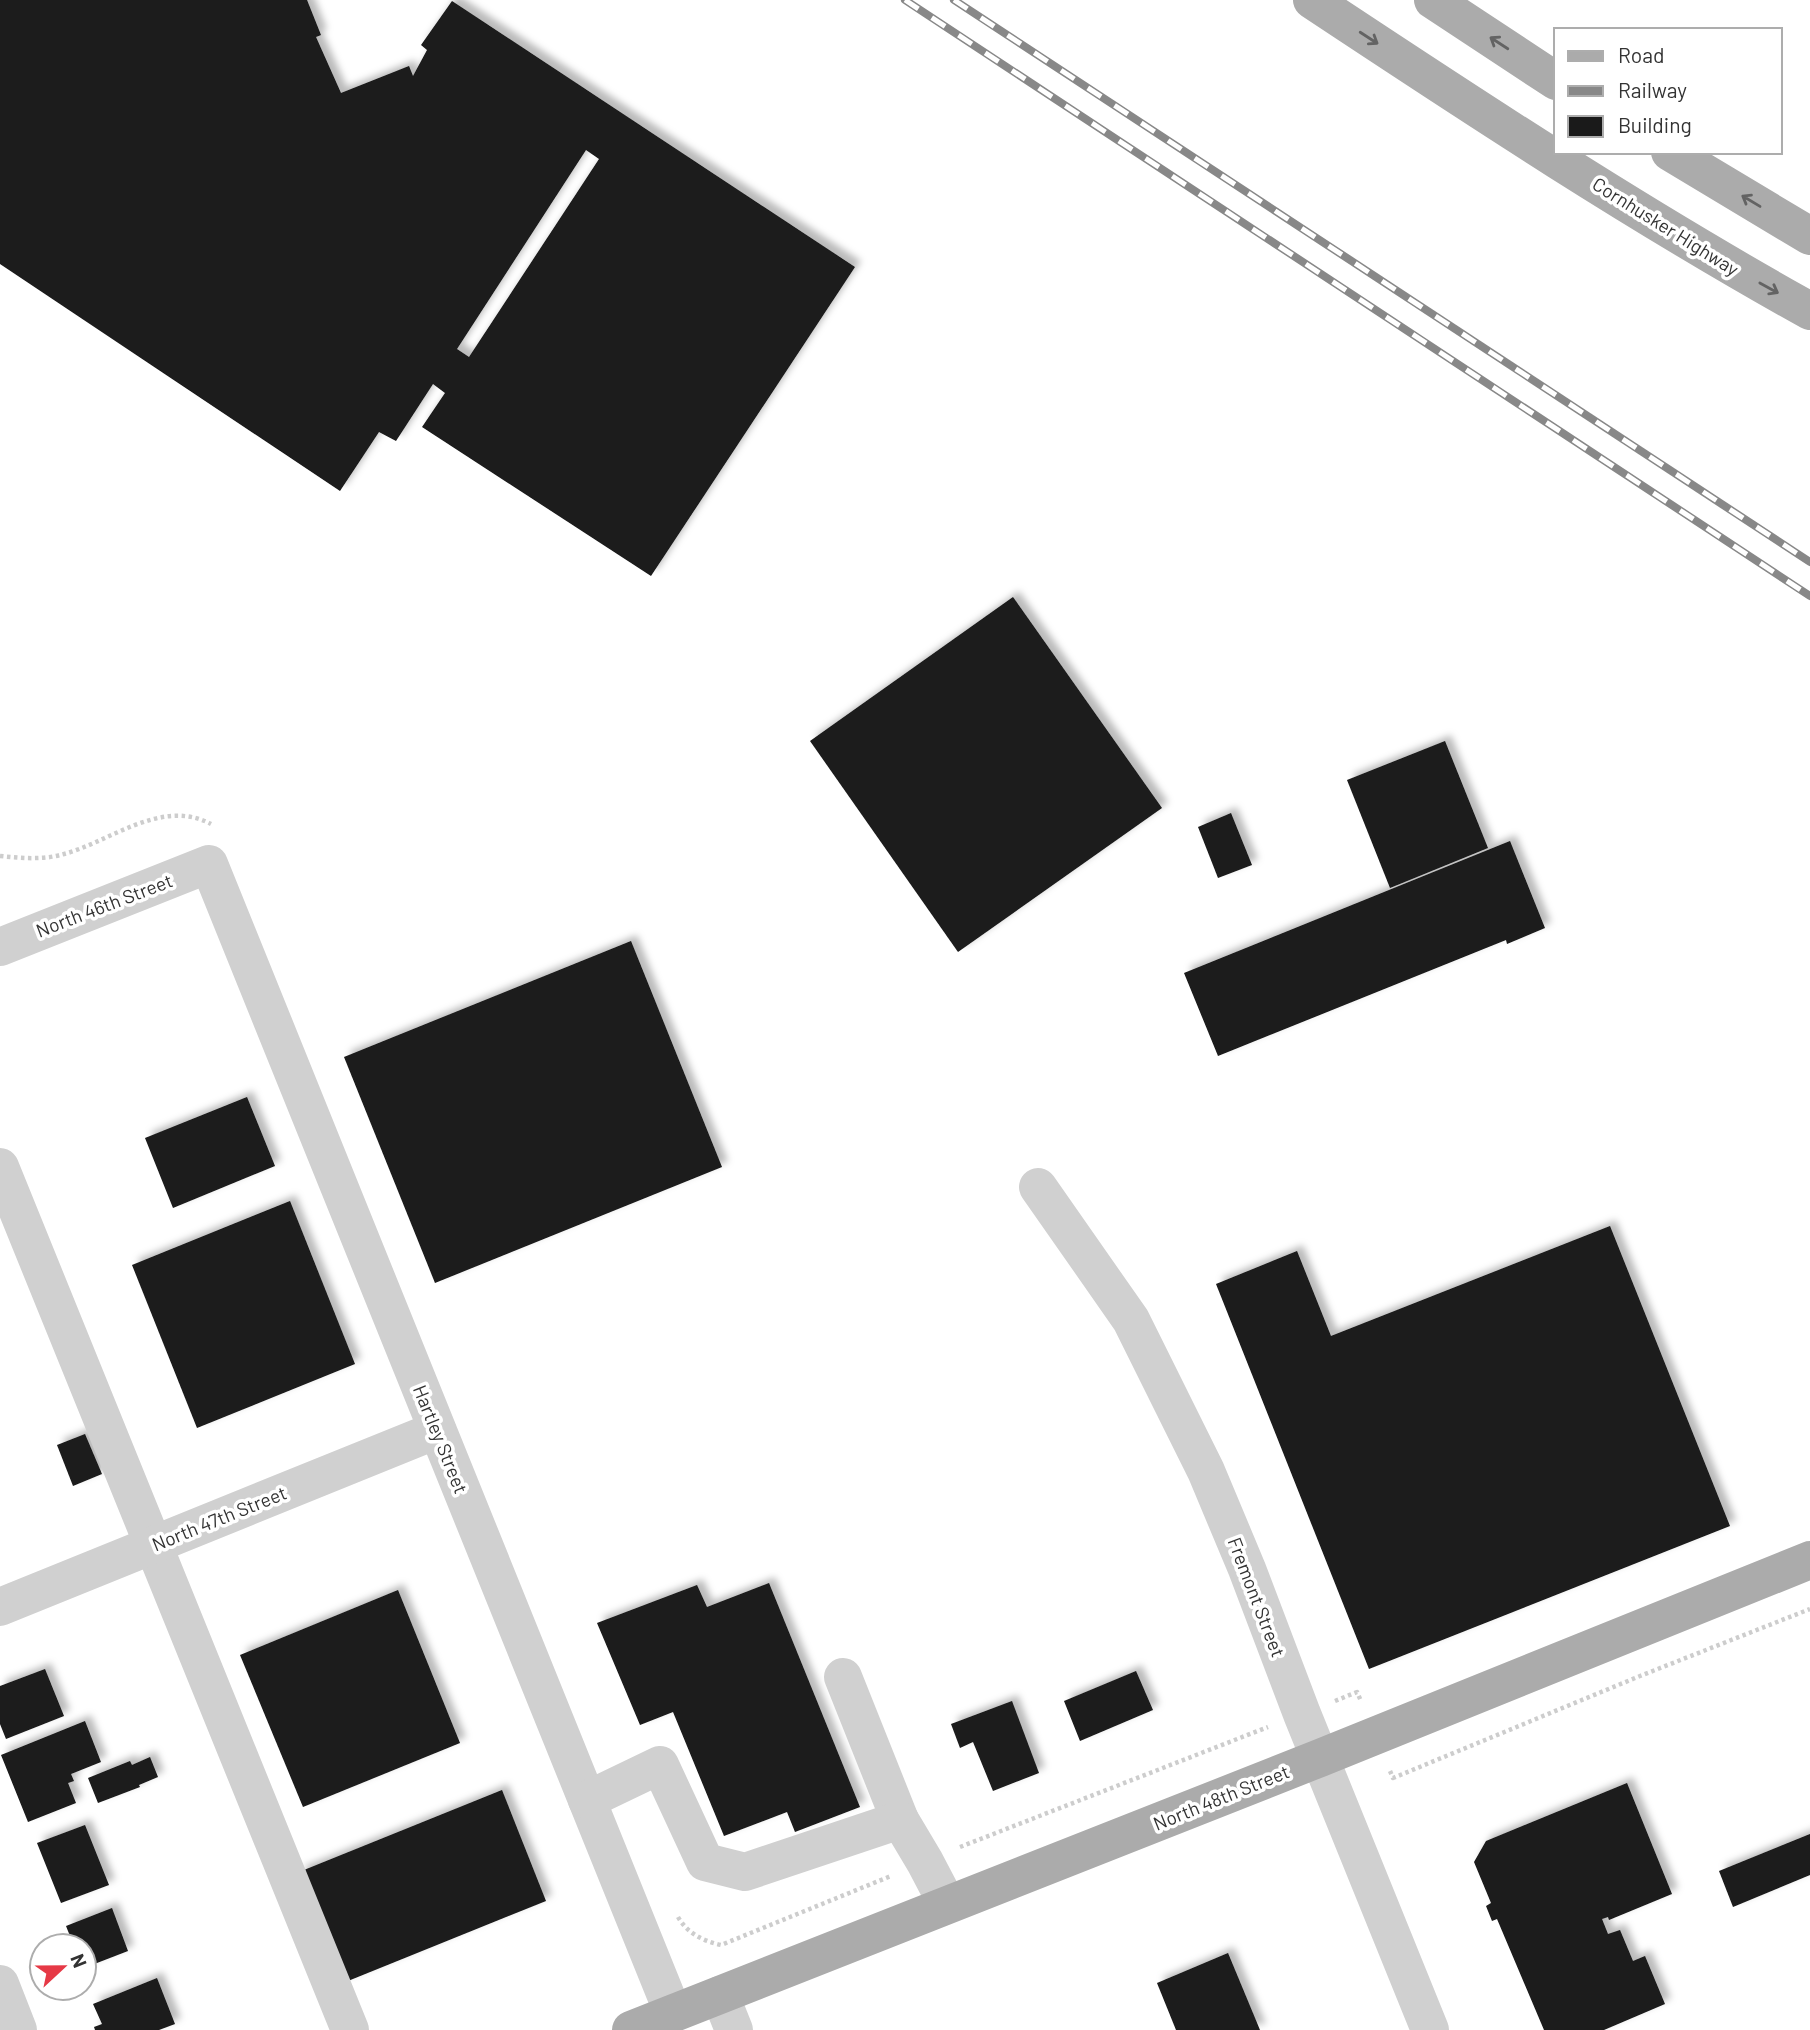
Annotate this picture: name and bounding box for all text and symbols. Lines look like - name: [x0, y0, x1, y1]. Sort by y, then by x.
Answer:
- legend: [1554, 28, 1782, 154]
- one-way arrow: [1359, 30, 1378, 45]
- one-way arrow: [1490, 36, 1509, 51]
- text: Road: [1618, 42, 1664, 67]
- text: Railway: [1618, 77, 1687, 102]
- text: Building: [1618, 112, 1692, 137]
- street label: Cornhusker Highway: [1589, 172, 1743, 280]
- one-way arrow: [1742, 193, 1762, 207]
- one-way arrow: [1759, 281, 1779, 295]
- street label: North 46th Street: [32, 868, 176, 942]
- street label: Hartley Street: [409, 1381, 473, 1497]
- street label: North 47th Street: [148, 1481, 290, 1555]
- street label: Fremont Street: [1224, 1534, 1290, 1660]
- street label: North 48th Street: [1150, 1759, 1292, 1835]
- north arrow: [28, 1932, 98, 2002]
- text: N: [66, 1950, 92, 1971]

